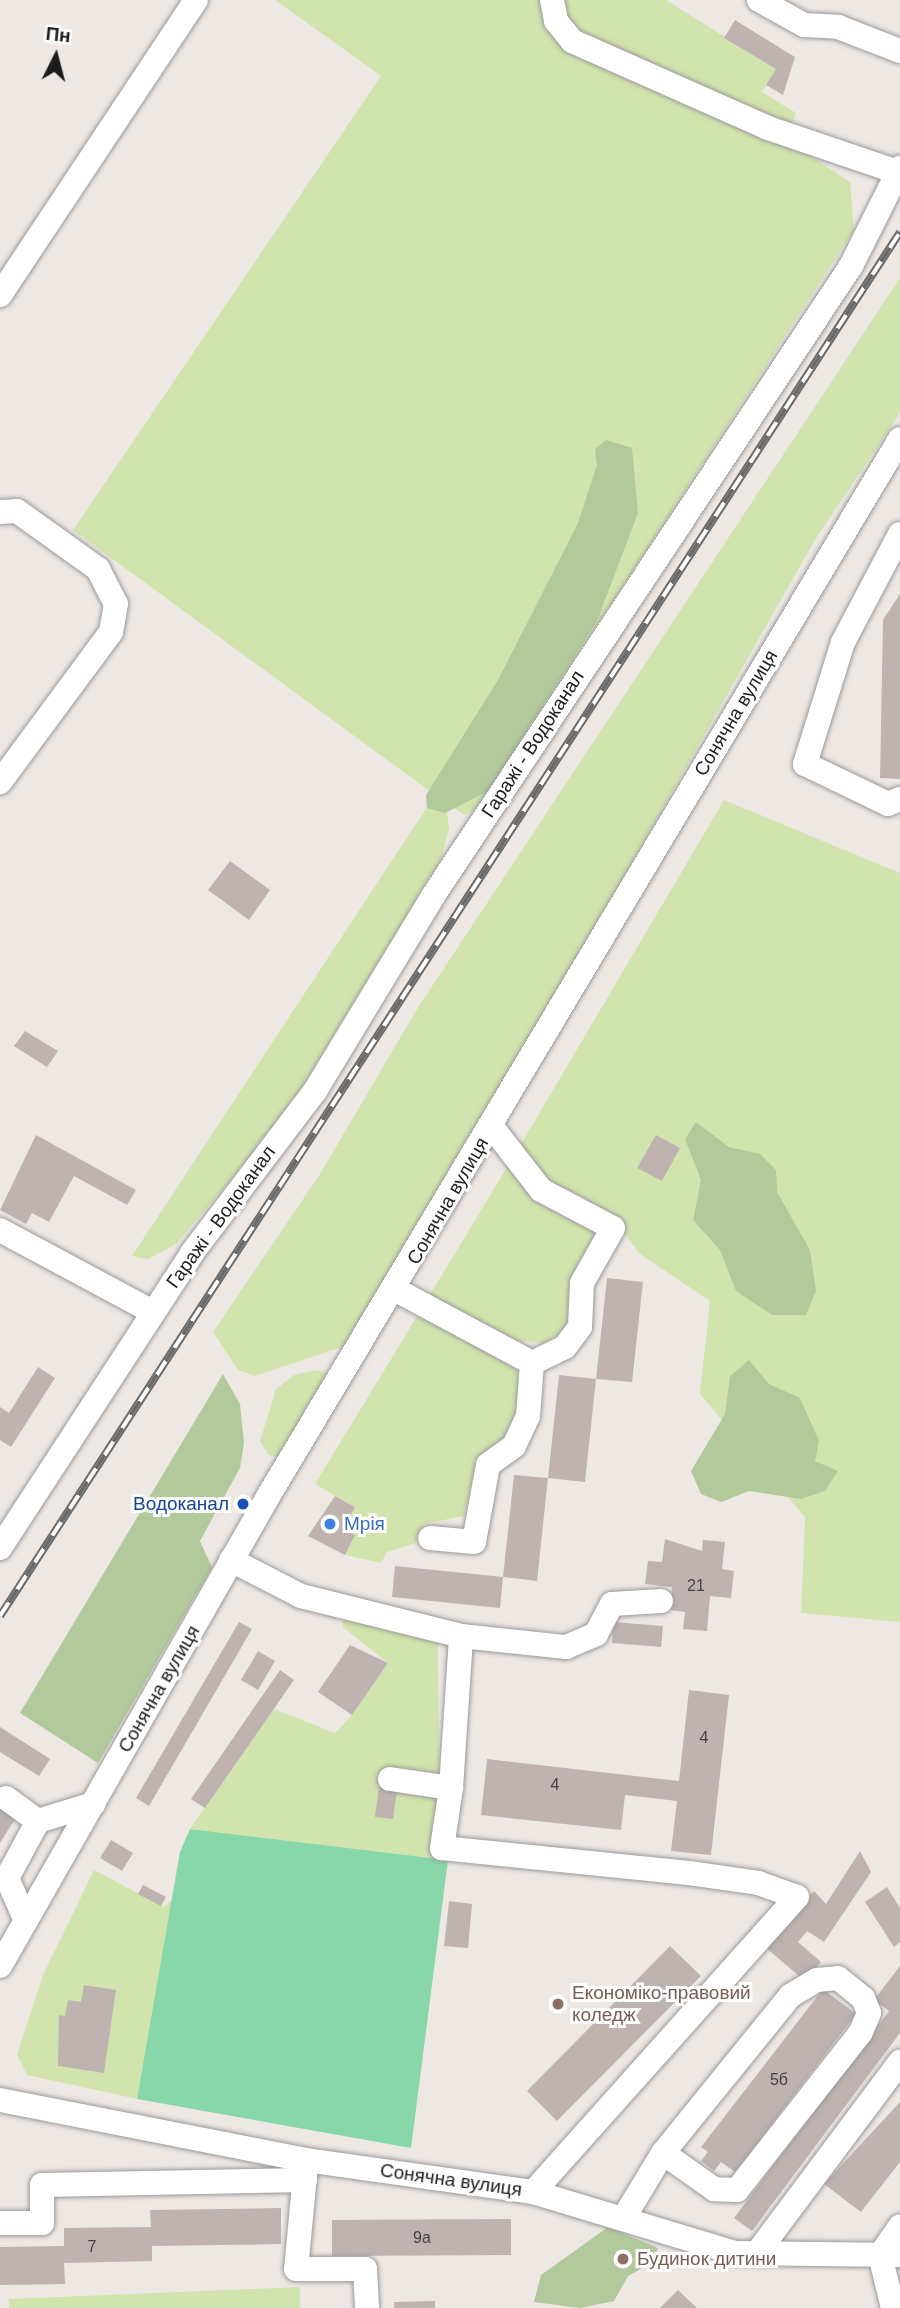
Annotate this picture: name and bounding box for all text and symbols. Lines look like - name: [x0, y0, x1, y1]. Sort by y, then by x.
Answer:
- north arrow: [21, 21, 91, 91]
- text: Пн: [45, 23, 72, 46]
- street label: Сонячна вулиця: [689, 646, 783, 780]
- street label: Гаражі - Водоканал: [477, 666, 589, 822]
- street label: Сонячна вулиця: [402, 1133, 494, 1269]
- street label: Гаражі - Водоканал: [162, 1141, 280, 1293]
- place label: Водоканал: [133, 1493, 229, 1515]
- marker: Водоканал: [235, 1496, 251, 1512]
- place label: Мрія: [344, 1513, 385, 1535]
- marker: Мрія: [322, 1516, 338, 1532]
- house number: 21: [687, 1576, 705, 1596]
- street label: Сонячна вулиця: [113, 1621, 205, 1757]
- house number: 4: [700, 1728, 708, 1748]
- house number: 4: [551, 1775, 559, 1795]
- place label: Економіко-правовий коледж: [572, 1982, 751, 2026]
- marker: Економіко-правовий коледж: [550, 1996, 566, 2012]
- house number: 5б: [770, 2070, 788, 2090]
- street label: Сонячна вулиця: [379, 2159, 523, 2201]
- house number: 9а: [413, 2228, 431, 2248]
- house number: 7: [88, 2237, 96, 2257]
- place label: Будинок дитини: [637, 2248, 776, 2270]
- marker: Будинок дитини: [615, 2251, 631, 2267]

